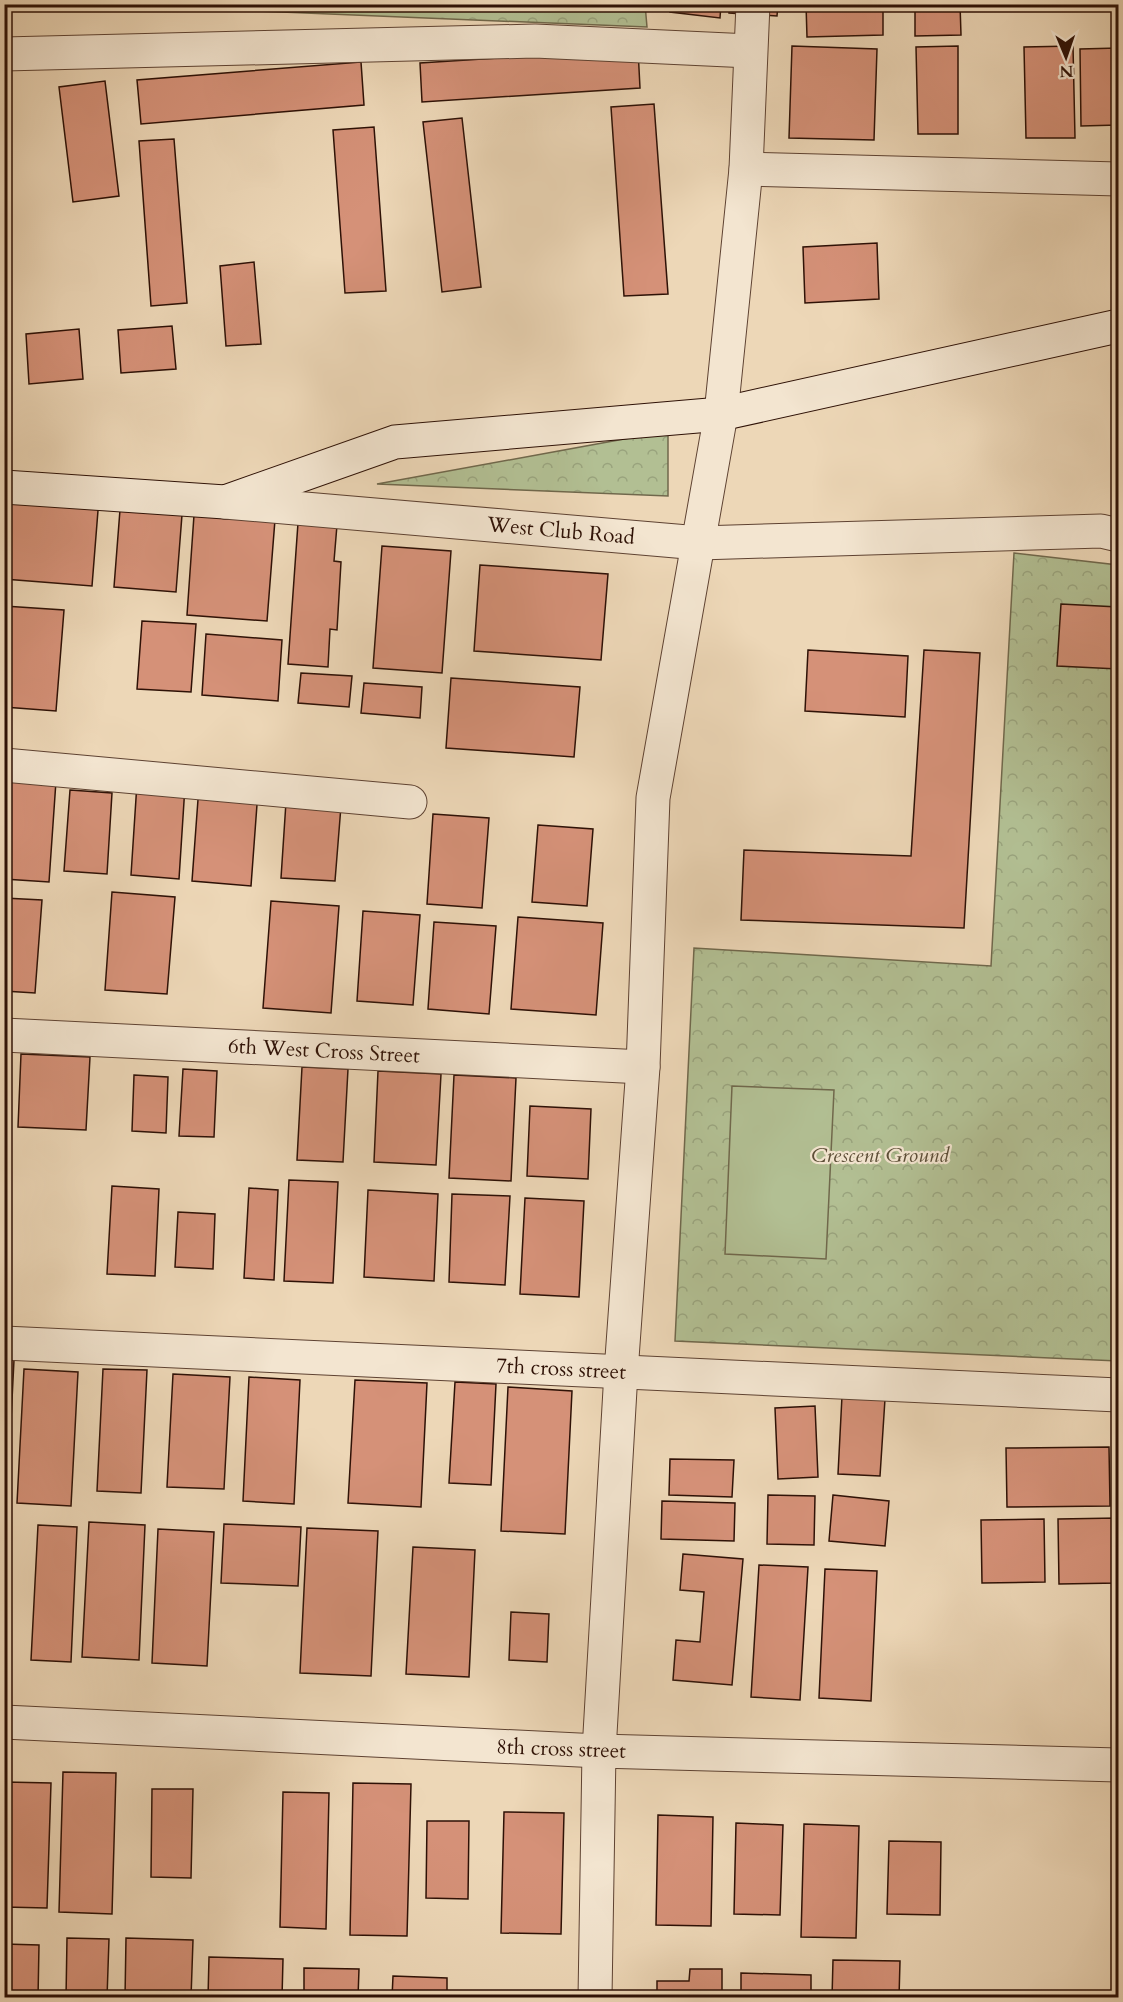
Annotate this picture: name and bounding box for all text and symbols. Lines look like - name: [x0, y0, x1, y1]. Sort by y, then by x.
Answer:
- north arrow: [1036, 27, 1096, 87]
- text: N: [1059, 60, 1074, 82]
- street label: West Club Road: [485, 510, 636, 552]
- street label: 6th West Cross Street: [227, 1031, 421, 1071]
- park label: Crescent Ground: [811, 1141, 950, 1170]
- street label: 7th cross street: [495, 1351, 627, 1387]
- street label: 8th cross street: [496, 1732, 627, 1766]

